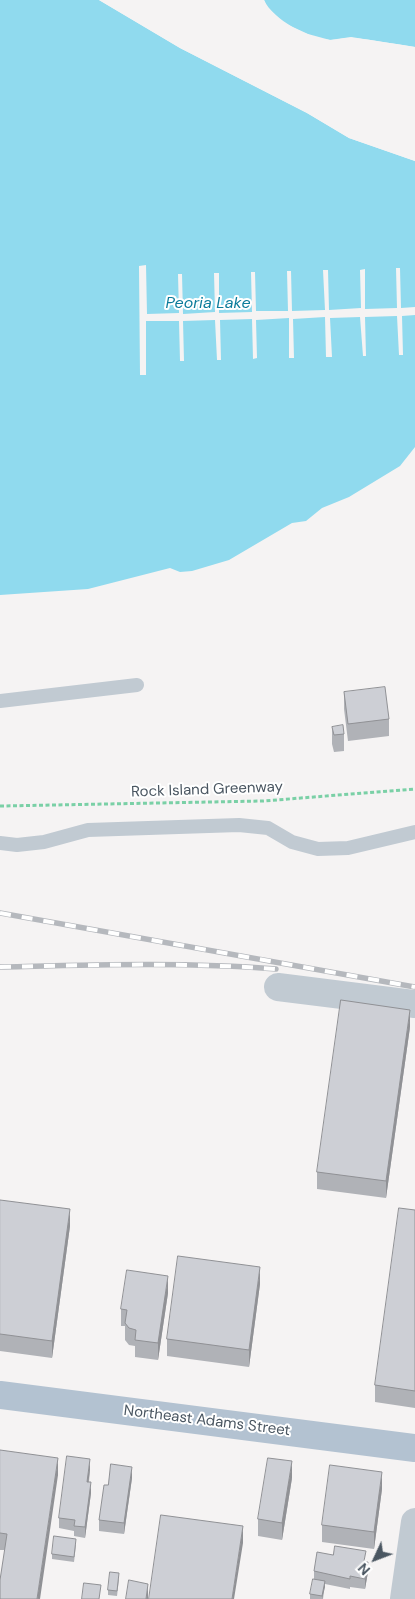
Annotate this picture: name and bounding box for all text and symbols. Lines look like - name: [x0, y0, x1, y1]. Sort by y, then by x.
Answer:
- water label: Peoria Lake: [165, 294, 251, 314]
- street label: Rock Island Greenway: [131, 778, 283, 802]
- street label: Northeast Adams Street: [123, 1402, 291, 1440]
- north arrow: [350, 1534, 400, 1584]
- text: N: [354, 1559, 374, 1579]

